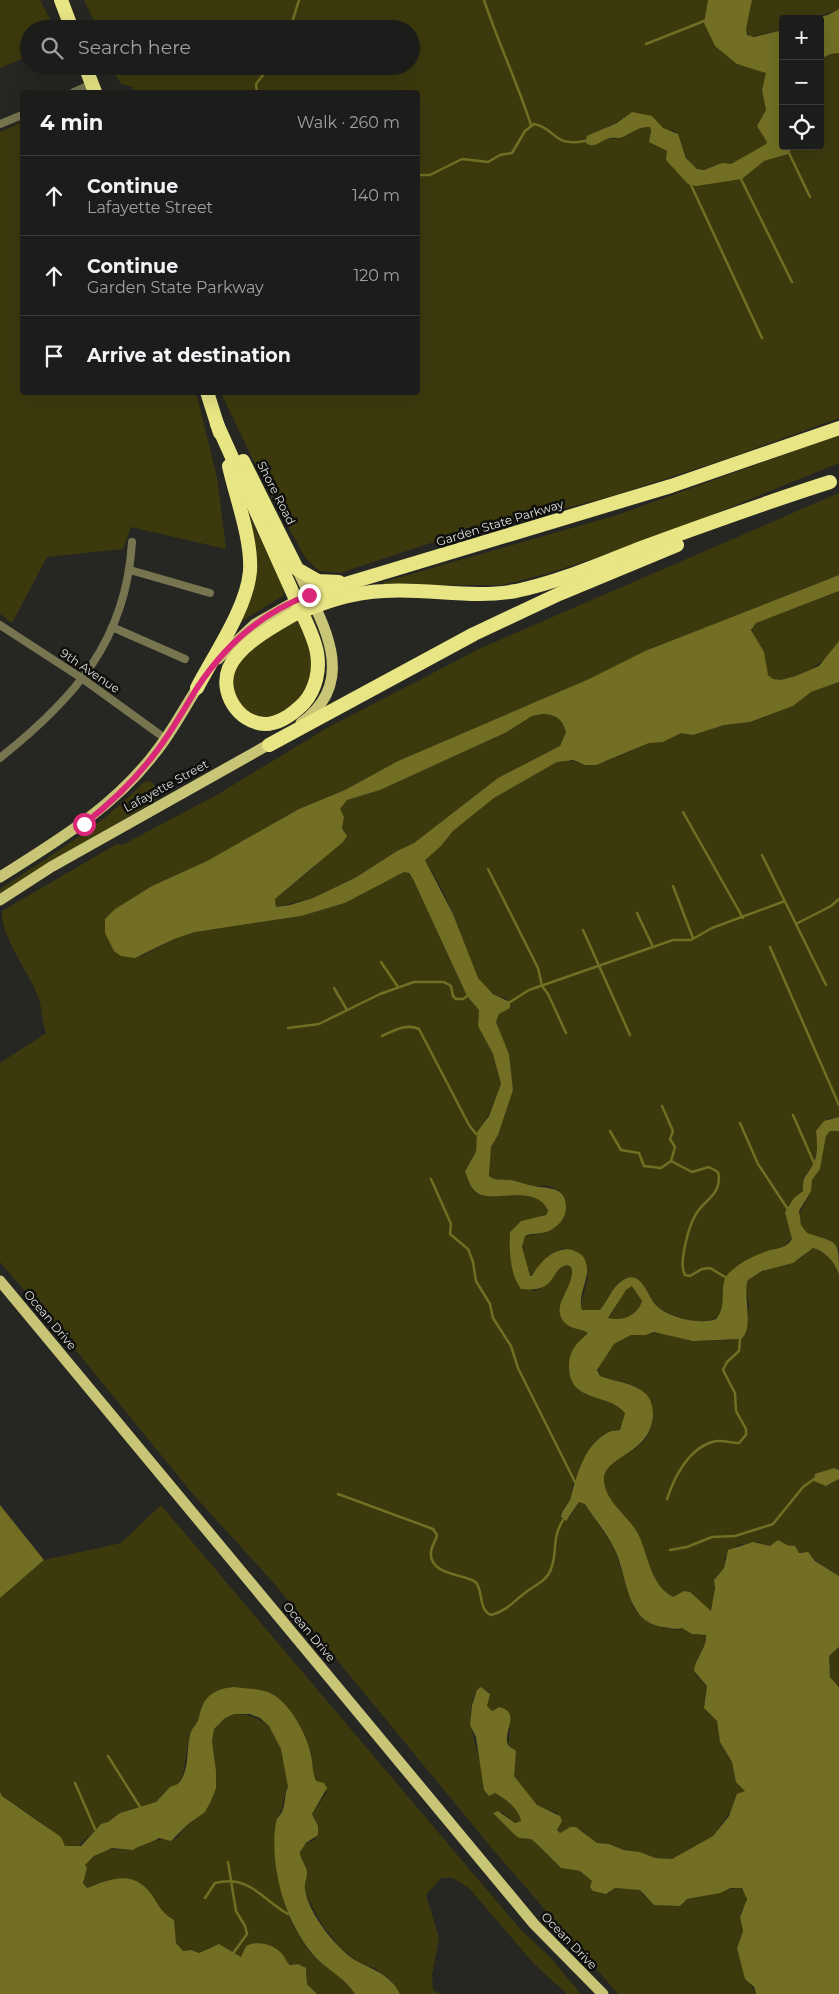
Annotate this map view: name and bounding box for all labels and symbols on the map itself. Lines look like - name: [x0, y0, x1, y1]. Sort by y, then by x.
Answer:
- street label: Shore Road: [254, 458, 299, 527]
- street label: Garden State Parkway: [434, 496, 566, 549]
- route end: [298, 584, 321, 607]
- street label: 9th Avenue: [58, 645, 123, 696]
- street label: Lafayette Street: [121, 756, 211, 815]
- route start: [73, 813, 96, 836]
- street label: Ocean Drive: [21, 1287, 80, 1353]
- street label: Ocean Drive: [280, 1599, 339, 1665]
- street label: Ocean Drive: [538, 1909, 600, 1972]

